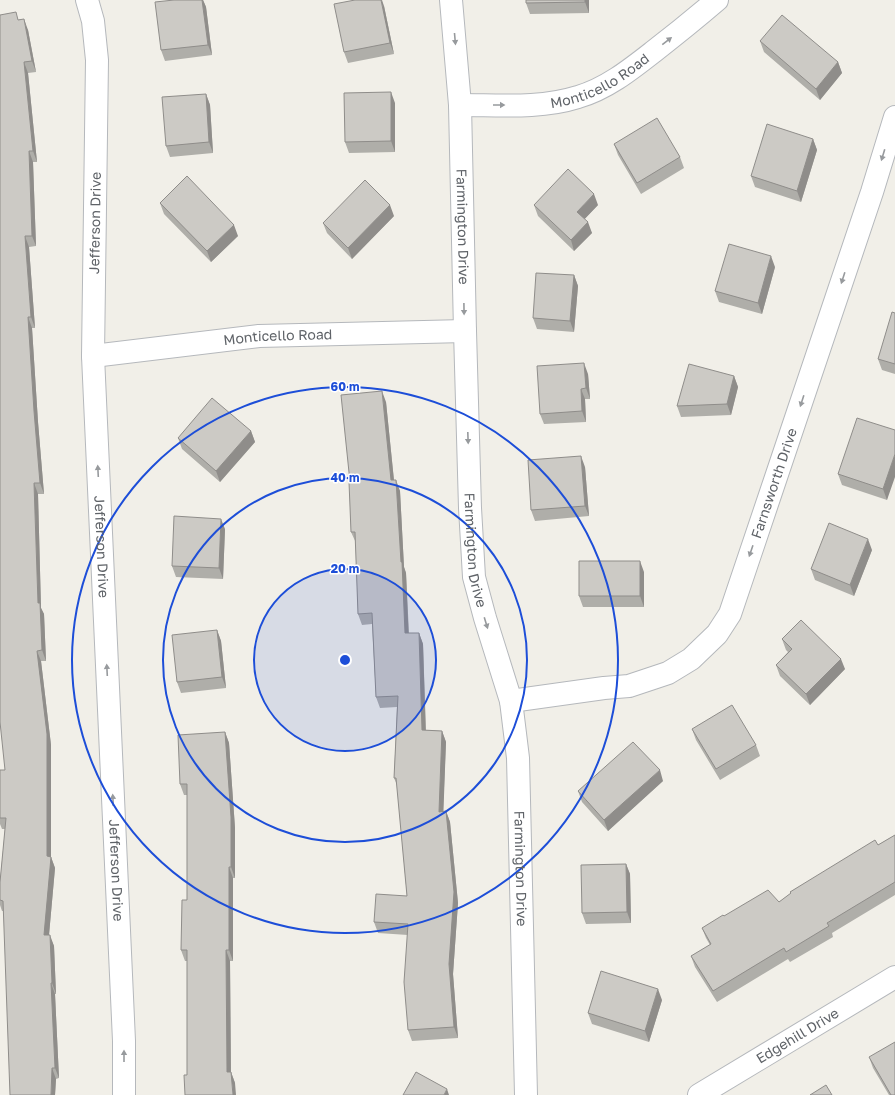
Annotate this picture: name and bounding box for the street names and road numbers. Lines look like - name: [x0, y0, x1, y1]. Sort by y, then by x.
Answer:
- street label: Monticello Road: [549, 49, 652, 111]
- street label: Farmington Drive: [453, 169, 473, 285]
- street label: Jefferson Drive: [85, 172, 104, 274]
- street label: Monticello Road: [222, 325, 333, 348]
- street label: Farnsworth Drive: [747, 426, 800, 540]
- street label: Farmington Drive: [462, 492, 491, 609]
- street label: Jefferson Drive: [91, 495, 113, 598]
- street label: Farmington Drive: [511, 810, 531, 927]
- street label: Jefferson Drive: [106, 819, 128, 922]
- street label: Edgehill Drive: [753, 1004, 842, 1067]

